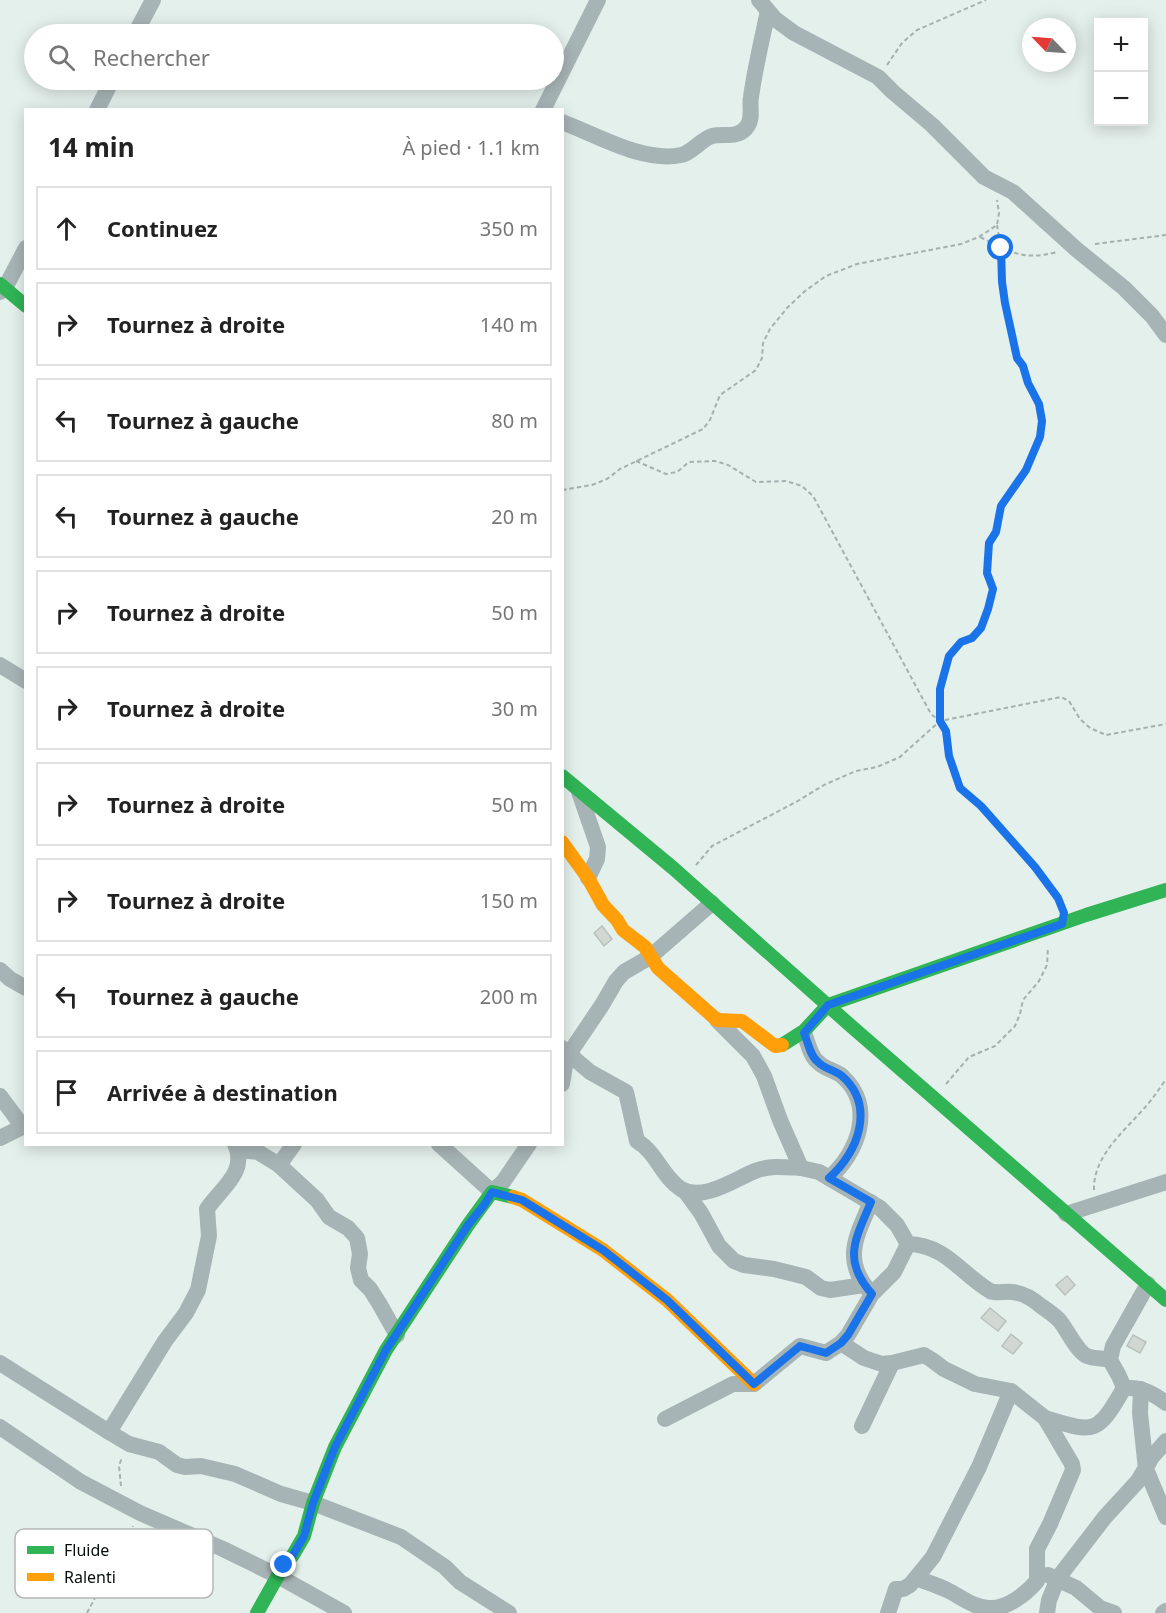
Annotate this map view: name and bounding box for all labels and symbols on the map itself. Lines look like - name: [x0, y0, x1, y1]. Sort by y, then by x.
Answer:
- north arrow: [1022, 18, 1076, 72]
- route start: [987, 234, 1013, 260]
- legend: [15, 1529, 213, 1598]
- text: Fluide: [64, 1539, 109, 1561]
- route end: [270, 1551, 296, 1577]
- text: Ralenti: [64, 1566, 116, 1588]

